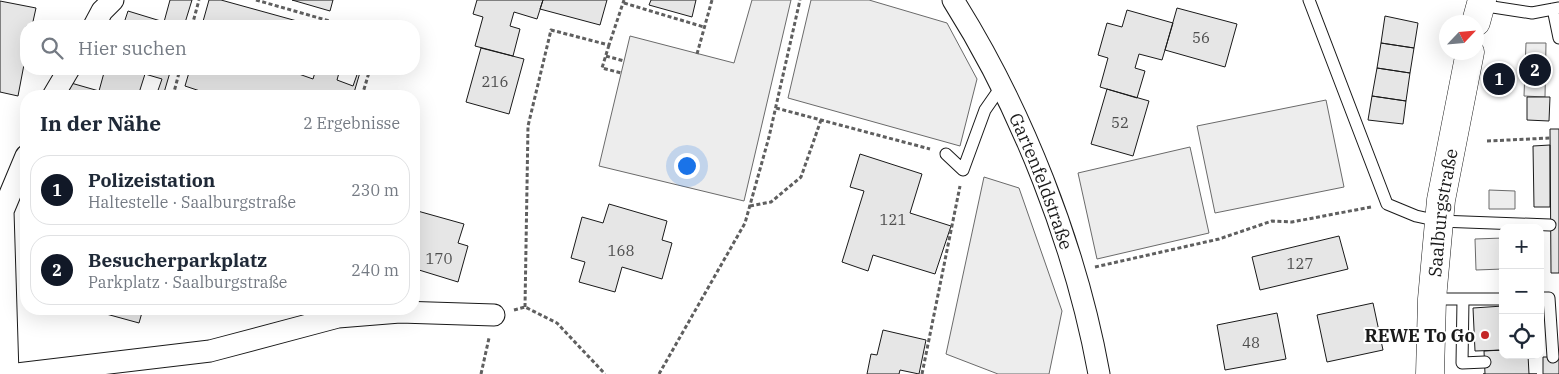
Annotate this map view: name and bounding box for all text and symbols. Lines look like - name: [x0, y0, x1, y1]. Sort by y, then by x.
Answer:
- north arrow: [1439, 15, 1484, 60]
- search box: [20, 20, 420, 75]
- house number: 56: [1192, 28, 1210, 47]
- icon: search: [38, 34, 66, 62]
- text: Hier suchen: [78, 36, 187, 60]
- pin: 2: [1519, 51, 1551, 89]
- pin: 1: [1483, 60, 1515, 98]
- house number: 216: [481, 72, 509, 91]
- text: In der Nähe: [40, 109, 161, 137]
- street label: Gartenfeldstraße: [1004, 109, 1078, 252]
- text: 2 Ergebnisse: [303, 113, 400, 133]
- house number: 52: [1111, 113, 1129, 132]
- street label: Saalburgstraße: [1423, 146, 1462, 278]
- your location: [674, 153, 700, 179]
- text: Polizeistation: [88, 168, 215, 192]
- text: 1: [52, 180, 62, 200]
- text: 230 m: [351, 180, 399, 200]
- text: Haltestelle · Saalburgstraße: [88, 192, 296, 212]
- house number: 121: [879, 210, 907, 229]
- map controls: [1499, 224, 1544, 359]
- button: +: [1499, 224, 1544, 269]
- house number: 168: [607, 241, 635, 260]
- text: Besucherparkplatz: [88, 248, 267, 272]
- house number: 170: [425, 249, 453, 268]
- house number: 127: [1286, 254, 1314, 273]
- text: 2: [52, 260, 62, 280]
- text: 240 m: [351, 260, 399, 280]
- button: −: [1499, 269, 1544, 314]
- text: Parkplatz · Saalburgstraße: [88, 272, 287, 292]
- button: locate: [1499, 314, 1544, 359]
- place label: REWE To Go: [1365, 324, 1475, 347]
- marker: REWE To Go: [1479, 329, 1491, 341]
- house number: 48: [1242, 333, 1260, 352]

